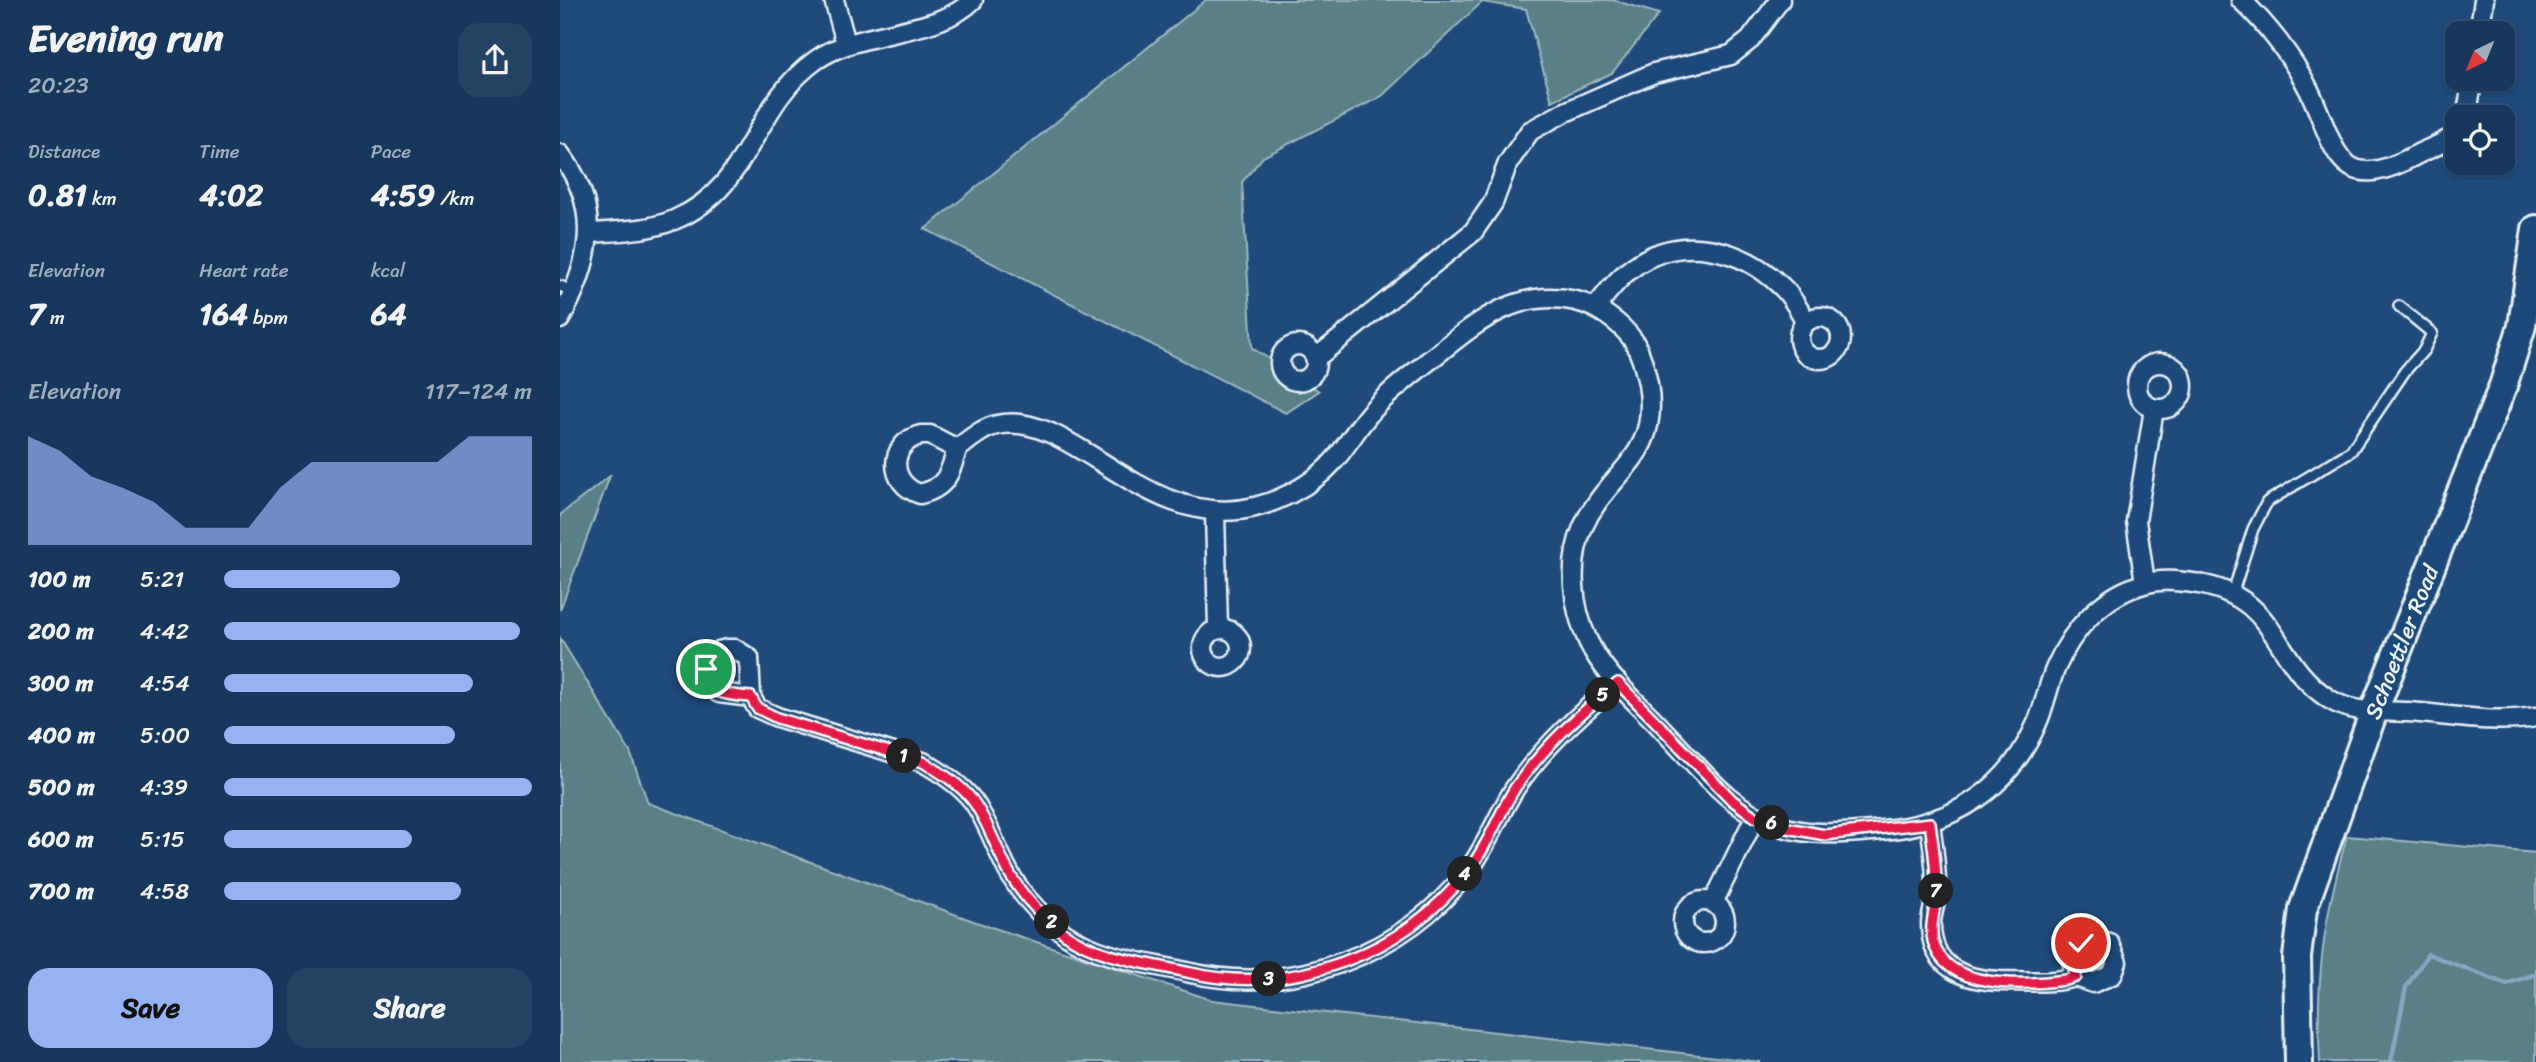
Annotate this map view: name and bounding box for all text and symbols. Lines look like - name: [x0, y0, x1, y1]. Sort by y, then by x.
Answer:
- text: Evening run: [28, 5, 224, 72]
- north arrow: [2445, 21, 2515, 91]
- map controls: [2445, 21, 2515, 175]
- button: share: [458, 23, 532, 97]
- text: 20:23: [28, 65, 89, 106]
- button: locate: [2445, 105, 2515, 175]
- text: Distance: [28, 135, 100, 168]
- text: Time: [199, 135, 240, 168]
- text: Pace: [371, 135, 411, 168]
- text: 0.81: [28, 168, 87, 222]
- text: 4:02: [199, 168, 263, 222]
- text: 4:59: [371, 168, 435, 222]
- text: km: [87, 182, 117, 215]
- text: /km: [435, 182, 474, 215]
- text: Elevation: [28, 254, 105, 287]
- text: Heart rate: [199, 254, 289, 287]
- text: kcal: [371, 254, 405, 287]
- text: 7: [28, 287, 45, 341]
- text: 164: [199, 287, 248, 341]
- text: 64: [371, 287, 406, 341]
- text: m: [45, 301, 65, 334]
- text: bpm: [248, 301, 288, 334]
- text: Elevation: [28, 371, 121, 412]
- text: 117–124 m: [425, 371, 532, 412]
- street label: Schoettler Road: [2353, 557, 2452, 725]
- text: 100 m: [28, 559, 91, 600]
- text: 5:21: [140, 559, 184, 600]
- text: 200 m: [28, 611, 94, 652]
- text: 4:42: [140, 611, 189, 652]
- pin: [676, 639, 736, 699]
- icon: arrive: [687, 650, 725, 688]
- text: 300 m: [28, 663, 93, 704]
- text: 4:54: [140, 663, 190, 704]
- pin: 5: [1586, 678, 1620, 712]
- text: 5: [1597, 678, 1608, 711]
- text: 400 m: [28, 715, 95, 756]
- text: 5:00: [140, 715, 190, 756]
- pin: 1: [886, 738, 922, 774]
- text: 1: [899, 739, 908, 772]
- text: 500 m: [28, 767, 95, 808]
- text: 4:39: [140, 767, 188, 808]
- pin: 6: [1754, 806, 1790, 840]
- text: 6: [1766, 806, 1777, 839]
- text: 600 m: [28, 819, 94, 860]
- text: 5:15: [140, 819, 185, 860]
- pin: 4: [1448, 856, 1482, 892]
- text: 4: [1459, 857, 1470, 890]
- text: 700 m: [28, 871, 94, 912]
- text: 4:58: [140, 871, 189, 912]
- pin: 7: [1918, 874, 1954, 908]
- text: 7: [1930, 874, 1941, 907]
- pin: 2: [1035, 904, 1070, 940]
- text: 2: [1046, 905, 1057, 938]
- pin: [2051, 913, 2111, 973]
- icon: check: [2062, 924, 2100, 962]
- pin: 3: [1252, 962, 1286, 996]
- text: 3: [1263, 962, 1274, 995]
- button: Save: [28, 968, 273, 1048]
- button: Share: [287, 968, 532, 1048]

